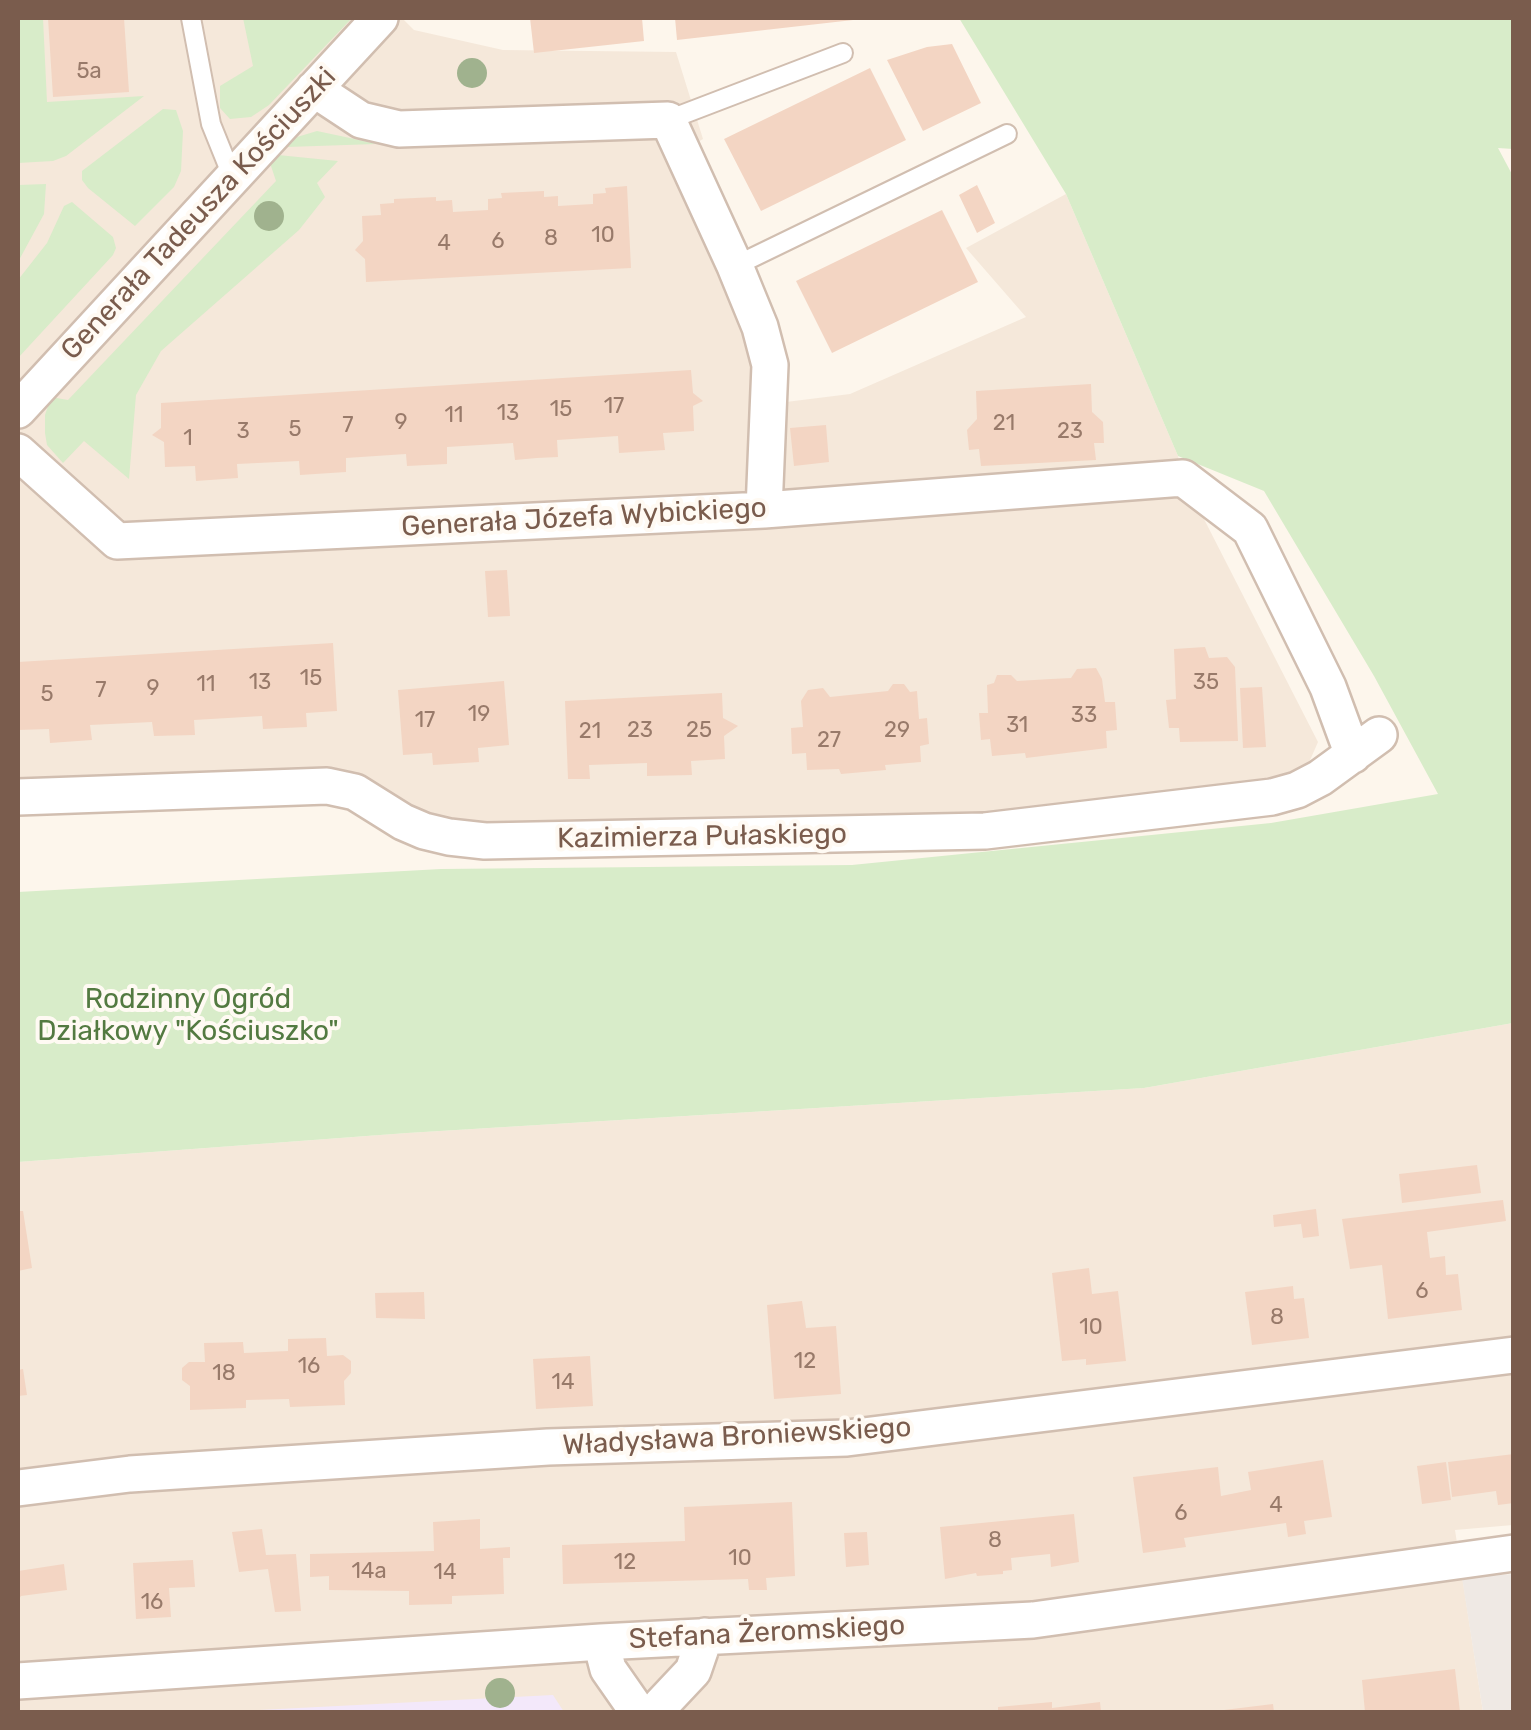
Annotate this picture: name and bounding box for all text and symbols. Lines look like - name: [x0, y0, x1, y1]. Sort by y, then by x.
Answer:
- house number: 5a: [76, 59, 102, 85]
- street label: Generała Tadeusza Kościuszki: [55, 61, 343, 367]
- house number: 10: [591, 223, 615, 249]
- house number: 8: [544, 226, 558, 252]
- house number: 6: [491, 229, 505, 255]
- house number: 4: [437, 231, 451, 257]
- house number: 17: [604, 394, 624, 420]
- house number: 15: [550, 397, 572, 423]
- house number: 13: [497, 401, 519, 427]
- house number: 11: [445, 403, 463, 429]
- house number: 9: [394, 410, 408, 436]
- house number: 21: [993, 411, 1015, 437]
- house number: 7: [342, 413, 354, 439]
- house number: 5: [288, 417, 302, 443]
- house number: 3: [236, 419, 250, 445]
- house number: 23: [1057, 419, 1083, 445]
- house number: 1: [183, 426, 193, 452]
- street label: Generała Józefa Wybickiego: [400, 492, 768, 544]
- house number: 15: [300, 666, 322, 692]
- house number: 13: [249, 670, 271, 696]
- house number: 35: [1193, 670, 1219, 696]
- house number: 11: [197, 672, 215, 698]
- house number: 9: [146, 676, 160, 702]
- house number: 7: [95, 678, 107, 704]
- house number: 5: [40, 682, 54, 708]
- house number: 19: [468, 702, 490, 728]
- house number: 33: [1071, 703, 1097, 729]
- house number: 17: [415, 708, 435, 734]
- house number: 31: [1006, 713, 1028, 739]
- house number: 23: [627, 718, 653, 744]
- house number: 25: [686, 718, 712, 744]
- house number: 29: [884, 718, 910, 744]
- house number: 21: [579, 719, 601, 745]
- house number: 27: [817, 728, 841, 754]
- street label: Kazimierza Pułaskiego: [557, 818, 847, 856]
- park label: Rodzinny Ogród Działkowy "Kościuszko": [37, 983, 339, 1049]
- house number: 6: [1415, 1279, 1429, 1305]
- house number: 8: [1270, 1305, 1284, 1331]
- house number: 10: [1079, 1315, 1103, 1341]
- house number: 12: [794, 1349, 816, 1375]
- house number: 16: [298, 1354, 320, 1380]
- house number: 18: [212, 1361, 236, 1387]
- house number: 14: [551, 1370, 575, 1396]
- street label: Władysława Broniewskiego: [562, 1411, 912, 1463]
- house number: 4: [1269, 1493, 1283, 1519]
- house number: 6: [1174, 1501, 1188, 1527]
- house number: 8: [988, 1528, 1002, 1554]
- house number: 10: [728, 1546, 752, 1572]
- house number: 12: [614, 1550, 636, 1576]
- house number: 14a: [351, 1559, 387, 1585]
- house number: 14: [433, 1560, 457, 1586]
- house number: 16: [141, 1590, 163, 1616]
- street label: Stefana Żeromskiego: [628, 1609, 906, 1657]

